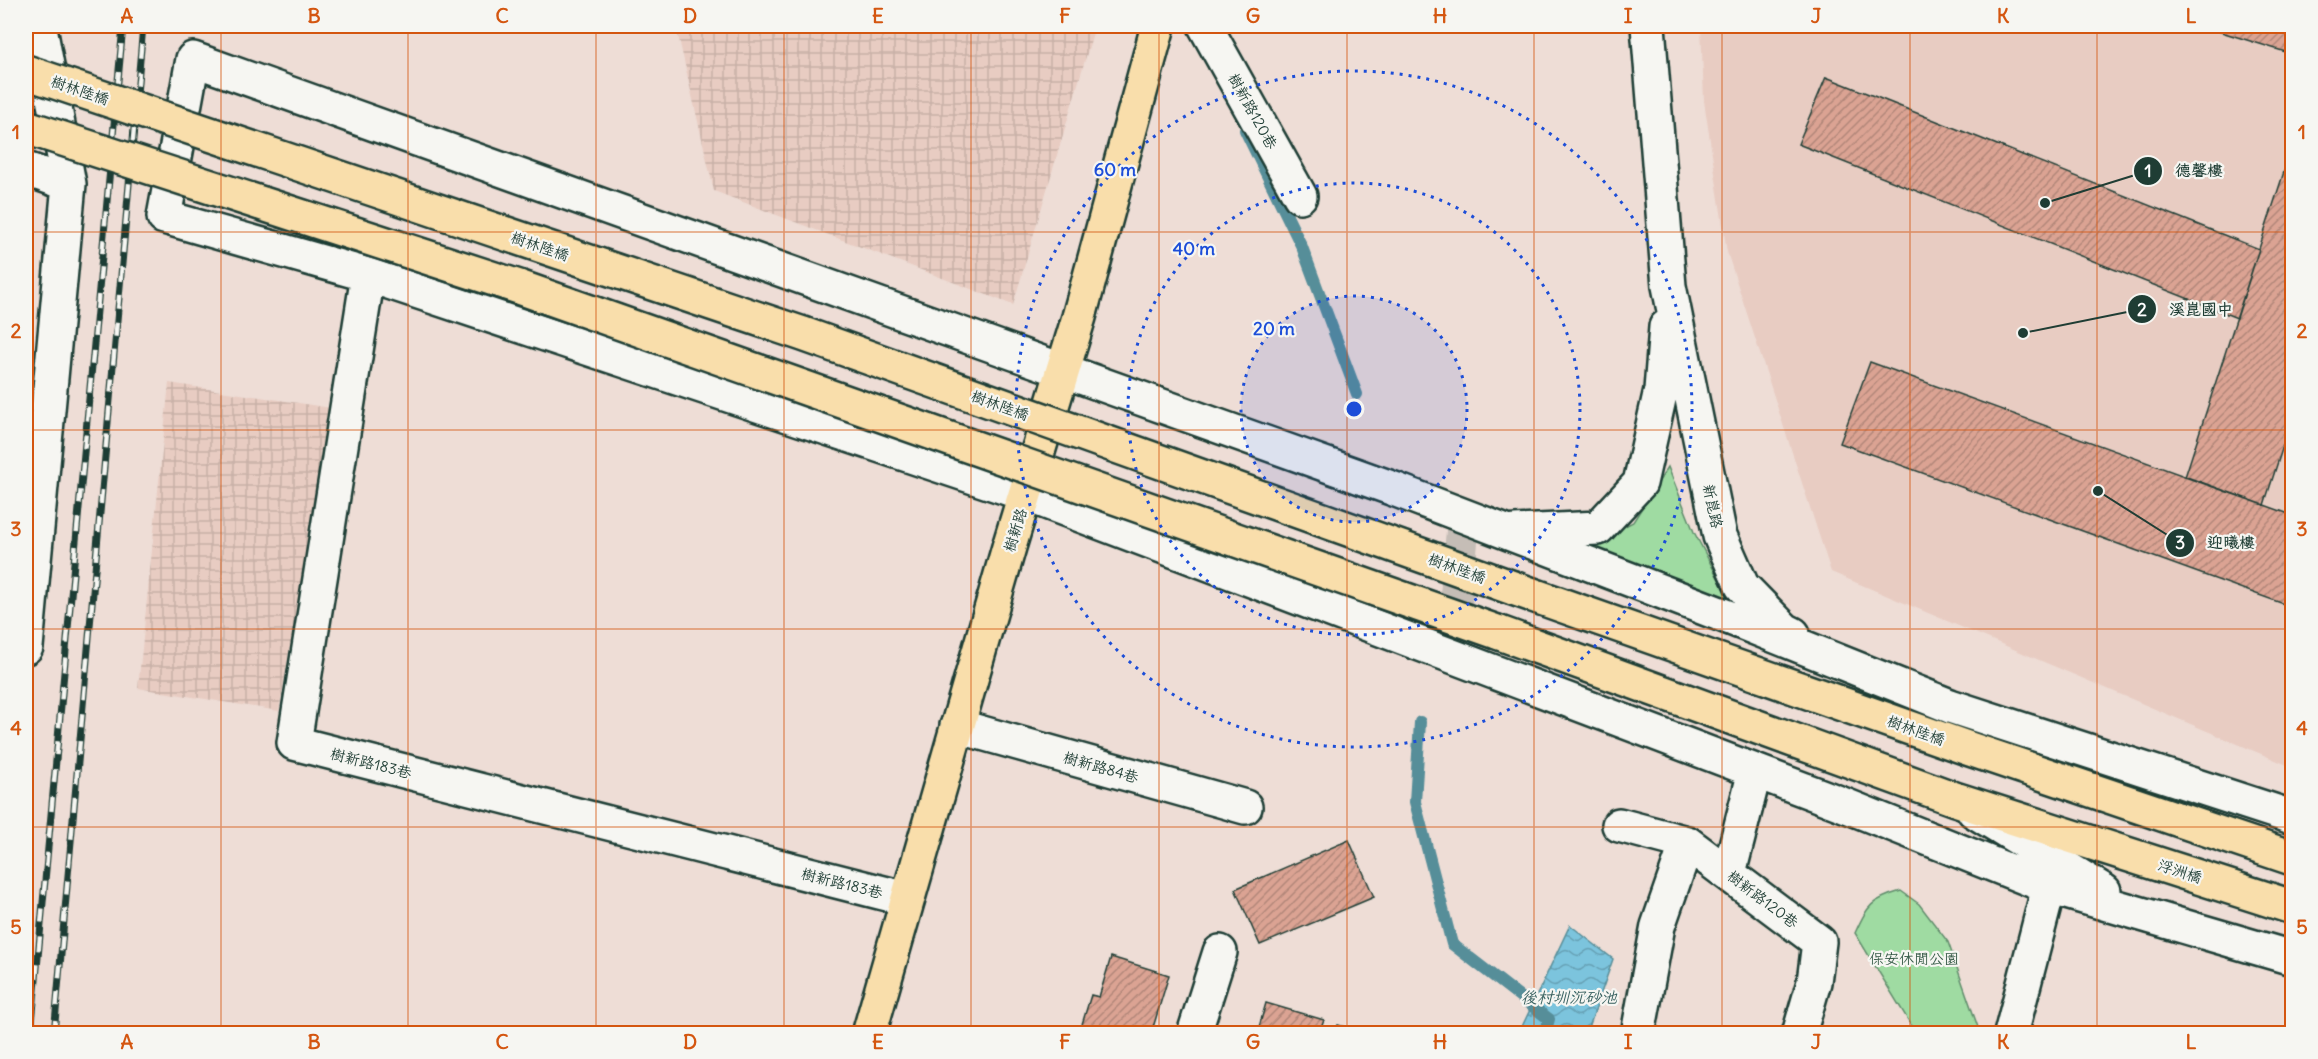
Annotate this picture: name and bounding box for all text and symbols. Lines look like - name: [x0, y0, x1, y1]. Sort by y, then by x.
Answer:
- text: A: [121, 3, 134, 28]
- text: B: [307, 3, 321, 28]
- text: C: [495, 3, 509, 28]
- text: D: [683, 3, 697, 28]
- text: E: [872, 3, 884, 28]
- text: F: [1059, 3, 1071, 28]
- text: G: [1246, 3, 1260, 28]
- text: H: [1433, 3, 1447, 28]
- text: I: [1624, 3, 1633, 28]
- text: J: [1811, 3, 1822, 28]
- text: K: [1997, 3, 2010, 28]
- text: L: [2186, 3, 2197, 28]
- street label: 樹新路120巷: [1224, 70, 1282, 152]
- street label: 樹林陸橋: [49, 71, 111, 109]
- text: 1: [12, 119, 20, 144]
- text: 1: [2298, 119, 2306, 144]
- callout: 德馨樓: [2133, 154, 2235, 188]
- text: 60 m: [1094, 158, 1136, 181]
- text: 1: [2144, 159, 2152, 182]
- text: 德馨樓: [2175, 160, 2223, 180]
- street label: 樹林陸橋: [509, 227, 571, 265]
- text: 40 m: [1173, 237, 1215, 260]
- callout: 溪崑國中: [2127, 292, 2245, 326]
- text: 2: [2137, 298, 2147, 321]
- text: 溪崑國中: [2169, 299, 2233, 319]
- text: 20 m: [1253, 317, 1295, 340]
- text: 2: [11, 318, 22, 343]
- text: 2: [2297, 318, 2308, 343]
- street label: 樹林陸橋: [969, 386, 1031, 424]
- centre of rings: [1344, 399, 1364, 419]
- street label: 新崑路: [1699, 482, 1727, 530]
- street label: 樹新路: [999, 506, 1031, 554]
- text: 3: [10, 516, 22, 541]
- text: 3: [2296, 516, 2308, 541]
- callout: 迎曦樓: [2165, 526, 2267, 560]
- text: 3: [2175, 531, 2185, 554]
- text: 迎曦樓: [2207, 532, 2255, 552]
- street label: 樹林陸橋: [1426, 549, 1488, 587]
- street label: 樹林陸橋: [1885, 711, 1947, 749]
- text: 4: [10, 715, 22, 740]
- text: 4: [2296, 715, 2308, 740]
- street label: 樹新路183巷: [328, 744, 414, 782]
- street label: 樹新路84巷: [1061, 747, 1141, 787]
- street label: 浮洲橋: [2156, 855, 2204, 887]
- street label: 樹新路183巷: [799, 864, 885, 902]
- street label: 樹新路120巷: [1724, 866, 1802, 932]
- text: 5: [10, 914, 22, 939]
- text: 5: [2296, 914, 2308, 939]
- park label: 保安休閒公園: [1869, 949, 1959, 968]
- water label: 後村圳沉砂池: [1521, 987, 1618, 1007]
- text: A: [121, 1029, 134, 1054]
- text: B: [307, 1029, 321, 1054]
- text: C: [495, 1029, 509, 1054]
- text: D: [683, 1029, 697, 1054]
- text: E: [872, 1029, 884, 1054]
- text: F: [1059, 1029, 1071, 1054]
- text: G: [1246, 1029, 1260, 1054]
- text: H: [1433, 1029, 1447, 1054]
- text: I: [1624, 1029, 1633, 1054]
- text: J: [1811, 1029, 1822, 1054]
- text: K: [1997, 1029, 2010, 1054]
- text: L: [2186, 1029, 2197, 1054]

